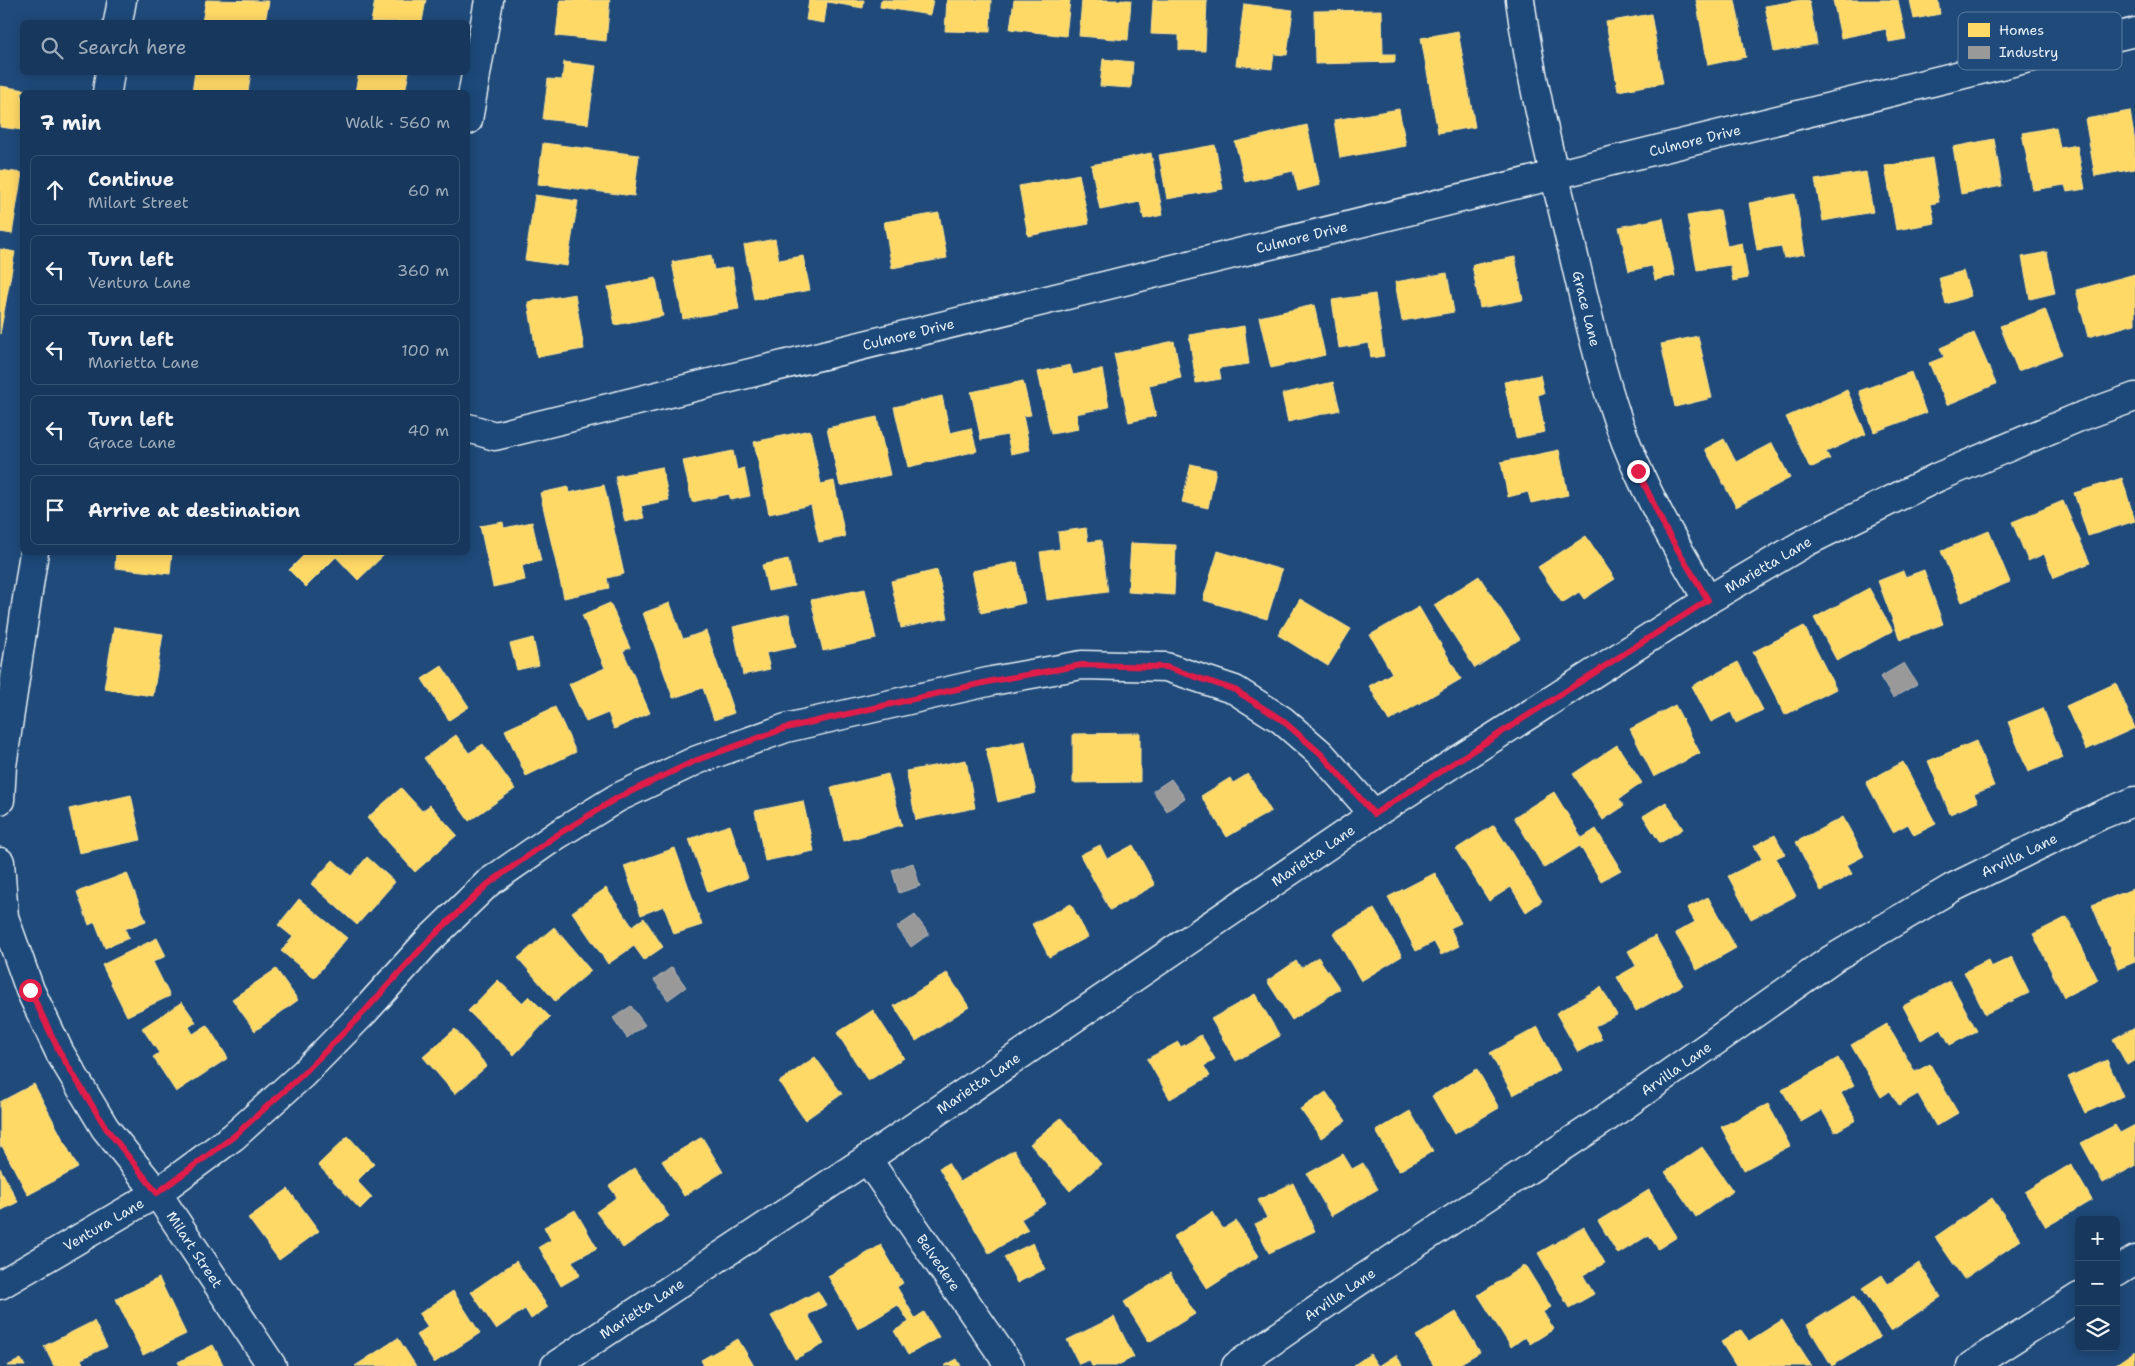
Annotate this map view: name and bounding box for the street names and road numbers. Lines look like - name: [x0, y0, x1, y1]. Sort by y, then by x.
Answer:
- street label: Culmore Drive: [1647, 120, 1743, 160]
- street label: Culmore Drive: [1254, 217, 1350, 257]
- street label: Grace Lane: [1569, 269, 1605, 349]
- street label: Culmore Drive: [861, 314, 956, 354]
- street label: Marietta Lane: [1721, 532, 1815, 597]
- street label: Marietta Lane: [1268, 821, 1358, 890]
- street label: Arvilla Lane: [1978, 829, 2060, 881]
- street label: Arvilla Lane: [1637, 1038, 1715, 1100]
- street label: Marietta Lane: [933, 1048, 1024, 1118]
- street label: Ventura Lane: [60, 1194, 147, 1255]
- street label: Milart Street: [163, 1208, 227, 1291]
- street label: Belvedere: [913, 1231, 965, 1295]
- street label: Arvilla Lane: [1301, 1264, 1379, 1325]
- street label: Marietta Lane: [596, 1274, 687, 1343]

